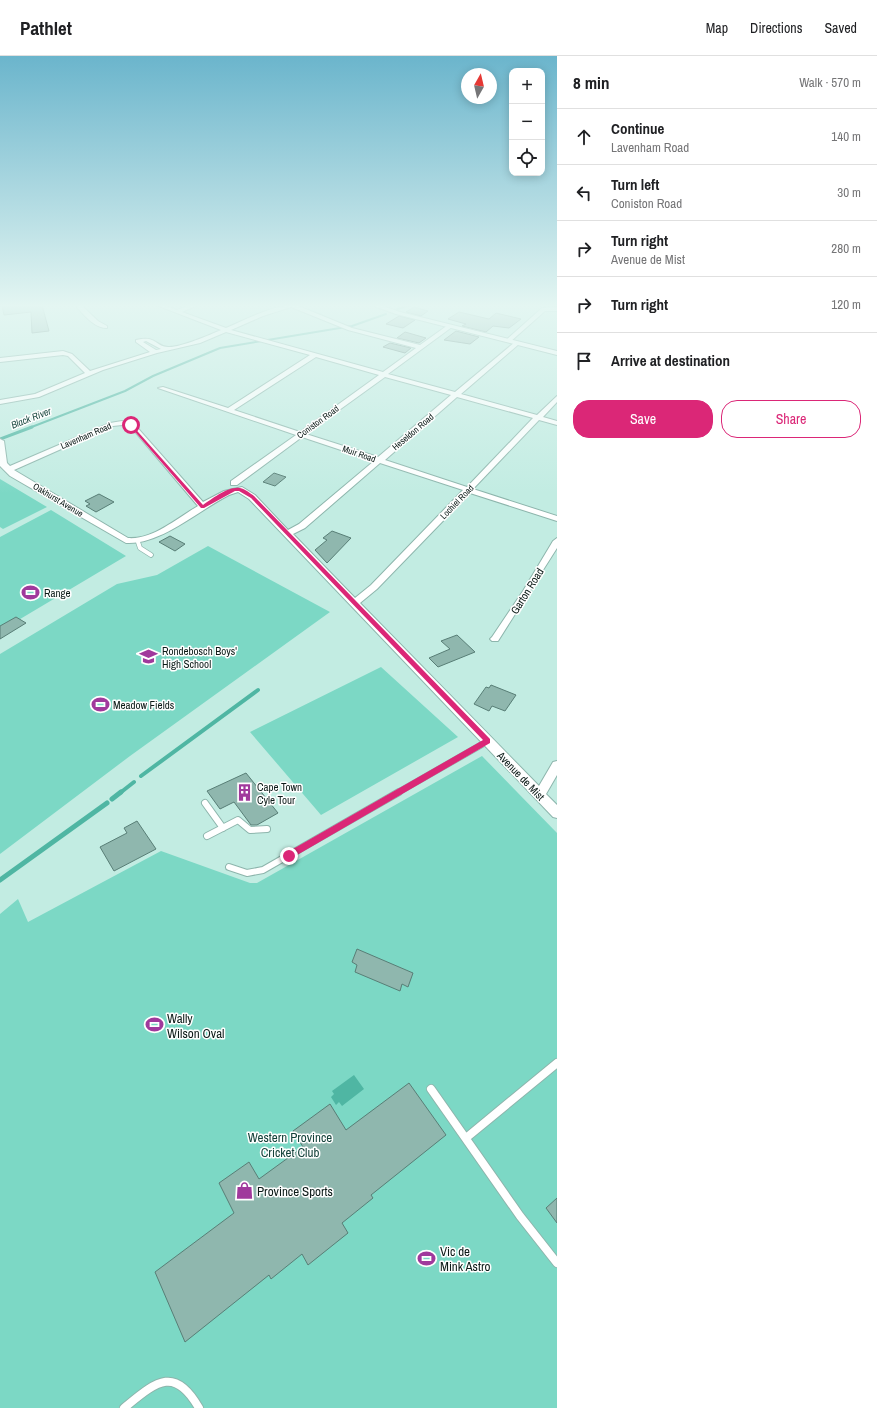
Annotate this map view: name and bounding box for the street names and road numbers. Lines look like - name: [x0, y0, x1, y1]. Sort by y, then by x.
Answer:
- street label: Coniston Road: [295, 403, 341, 441]
- street label: Heseldon Road: [390, 411, 436, 453]
- street label: Lavenham Road: [59, 420, 113, 452]
- street label: Muir Road: [341, 443, 377, 465]
- street label: Oakhurst Avenue: [31, 480, 85, 520]
- street label: Lochiel Road: [438, 482, 476, 522]
- street label: Garton Road: [507, 565, 547, 617]
- street label: Avenue de Mist: [494, 748, 548, 804]

